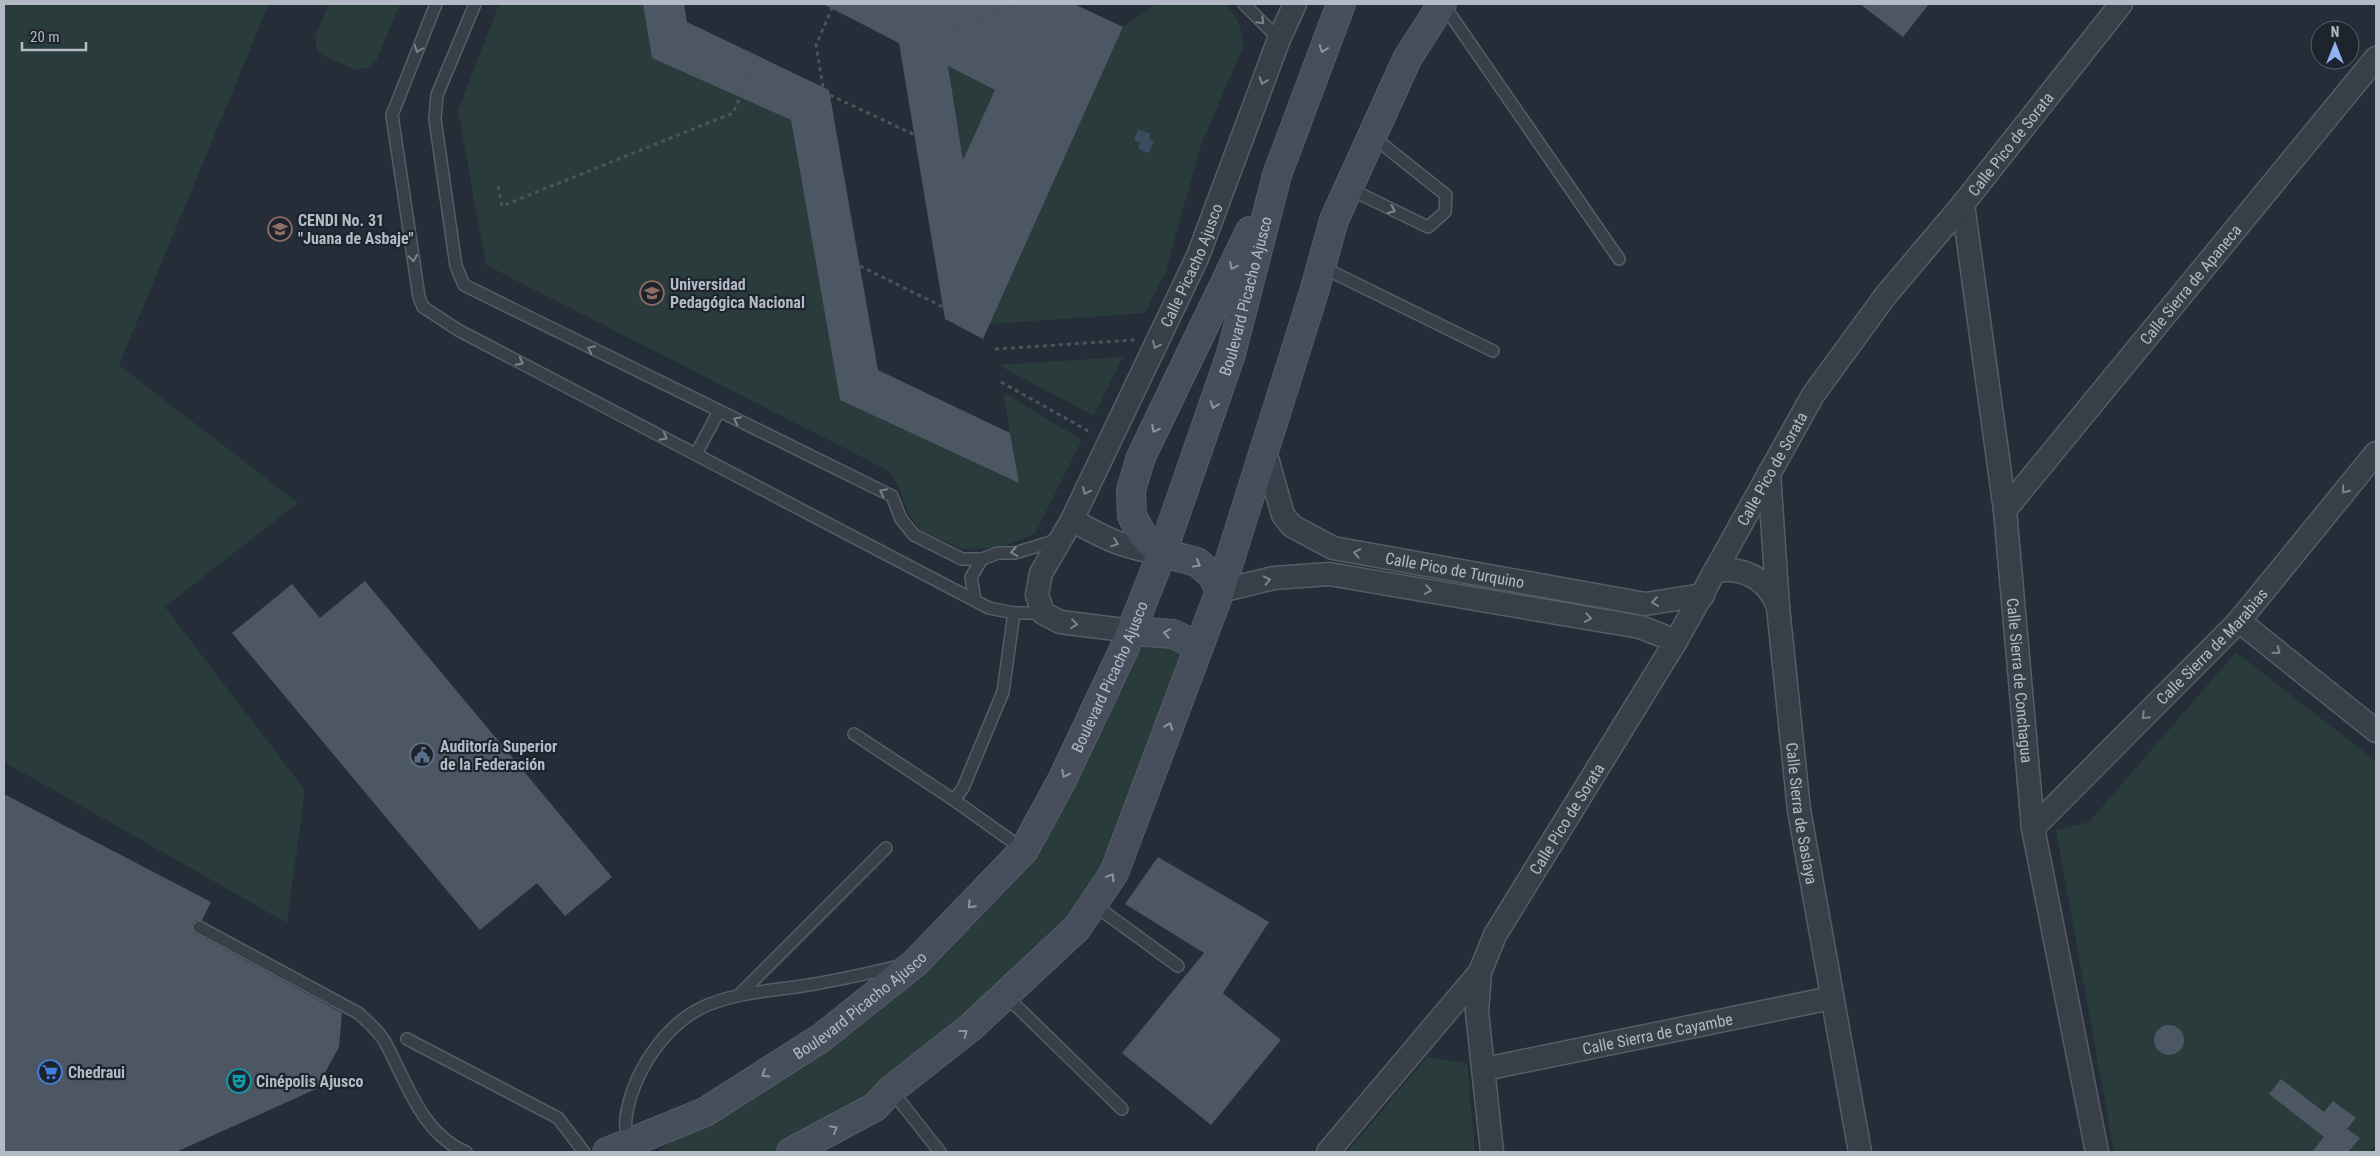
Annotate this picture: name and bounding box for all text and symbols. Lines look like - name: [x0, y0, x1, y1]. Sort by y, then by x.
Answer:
- one-way arrow: [1255, 16, 1264, 25]
- scale bar: [22, 20, 86, 52]
- north arrow: [2310, 20, 2360, 70]
- text: N: [2331, 24, 2339, 40]
- text: 20 m: [30, 28, 60, 46]
- one-way arrow: [414, 44, 424, 53]
- one-way arrow: [1319, 44, 1329, 53]
- one-way arrow: [1259, 76, 1269, 85]
- street label: Calle Pico de Sorata: [1964, 88, 2058, 200]
- street label: Calle Picacho Ajusco: [1156, 201, 1227, 330]
- one-way arrow: [1386, 204, 1395, 214]
- place label: CENDI No. 31 "Juana de Asbaje": [298, 211, 414, 248]
- street label: Boulevard Picacho Ajusco: [1215, 214, 1276, 378]
- school or university icon: CENDI No. 31 "Juana de Asbaje": [267, 216, 293, 242]
- street label: Calle Sierra de Apaneca: [2136, 221, 2245, 349]
- one-way arrow: [407, 254, 418, 262]
- one-way arrow: [1229, 261, 1239, 270]
- place label: Universidad Pedagógica Nacional: [670, 275, 805, 312]
- school or university icon: Universidad Pedagógica Nacional: [639, 280, 665, 306]
- one-way arrow: [1152, 340, 1162, 349]
- one-way arrow: [587, 344, 596, 355]
- one-way arrow: [515, 356, 524, 366]
- one-way arrow: [1210, 400, 1220, 408]
- street label: Calle Pico de Sorata: [1733, 409, 1812, 529]
- one-way arrow: [734, 416, 743, 426]
- one-way arrow: [1151, 423, 1161, 432]
- one-way arrow: [659, 431, 668, 441]
- one-way arrow: [2342, 485, 2351, 494]
- one-way arrow: [1082, 486, 1092, 495]
- one-way arrow: [879, 488, 888, 498]
- one-way arrow: [1110, 537, 1119, 547]
- one-way arrow: [1010, 546, 1019, 556]
- one-way arrow: [1352, 549, 1361, 559]
- street label: Calle Pico de Turquino: [1384, 549, 1526, 592]
- one-way arrow: [1191, 558, 1200, 568]
- one-way arrow: [1263, 575, 1272, 586]
- one-way arrow: [1424, 584, 1432, 594]
- street label: Calle Sierra de Marabias: [2152, 585, 2272, 709]
- one-way arrow: [1650, 597, 1659, 607]
- street label: Calle Sierra de Conchagua: [2003, 597, 2036, 764]
- street label: Boulevard Picacho Ajusco: [1067, 599, 1152, 756]
- one-way arrow: [1584, 612, 1592, 622]
- one-way arrow: [1070, 618, 1078, 629]
- one-way arrow: [1162, 629, 1171, 639]
- one-way arrow: [2272, 646, 2281, 655]
- one-way arrow: [2141, 710, 2150, 719]
- one-way arrow: [1163, 722, 1173, 731]
- place label: Auditoría Superior de la Federación: [440, 737, 557, 774]
- street label: Calle Sierra de Saslaya: [1782, 741, 1821, 886]
- public building icon: Auditoría Superior de la Federación: [409, 742, 435, 768]
- street label: Calle Pico de Sorata: [1526, 760, 1608, 878]
- one-way arrow: [1061, 768, 1071, 777]
- one-way arrow: [1104, 874, 1114, 883]
- one-way arrow: [968, 899, 977, 908]
- street label: Boulevard Picacho Ajusco: [790, 948, 931, 1063]
- street label: Calle Sierra de Cayambe: [1581, 1009, 1734, 1059]
- one-way arrow: [958, 1030, 967, 1038]
- supermarket icon: Chedraui: [37, 1059, 63, 1085]
- place label: Chedraui: [68, 1063, 125, 1082]
- one-way arrow: [762, 1067, 771, 1077]
- theatre icon: Cinépolis Ajusco: [226, 1068, 252, 1094]
- place label: Cinépolis Ajusco: [256, 1072, 364, 1091]
- one-way arrow: [829, 1125, 838, 1135]

